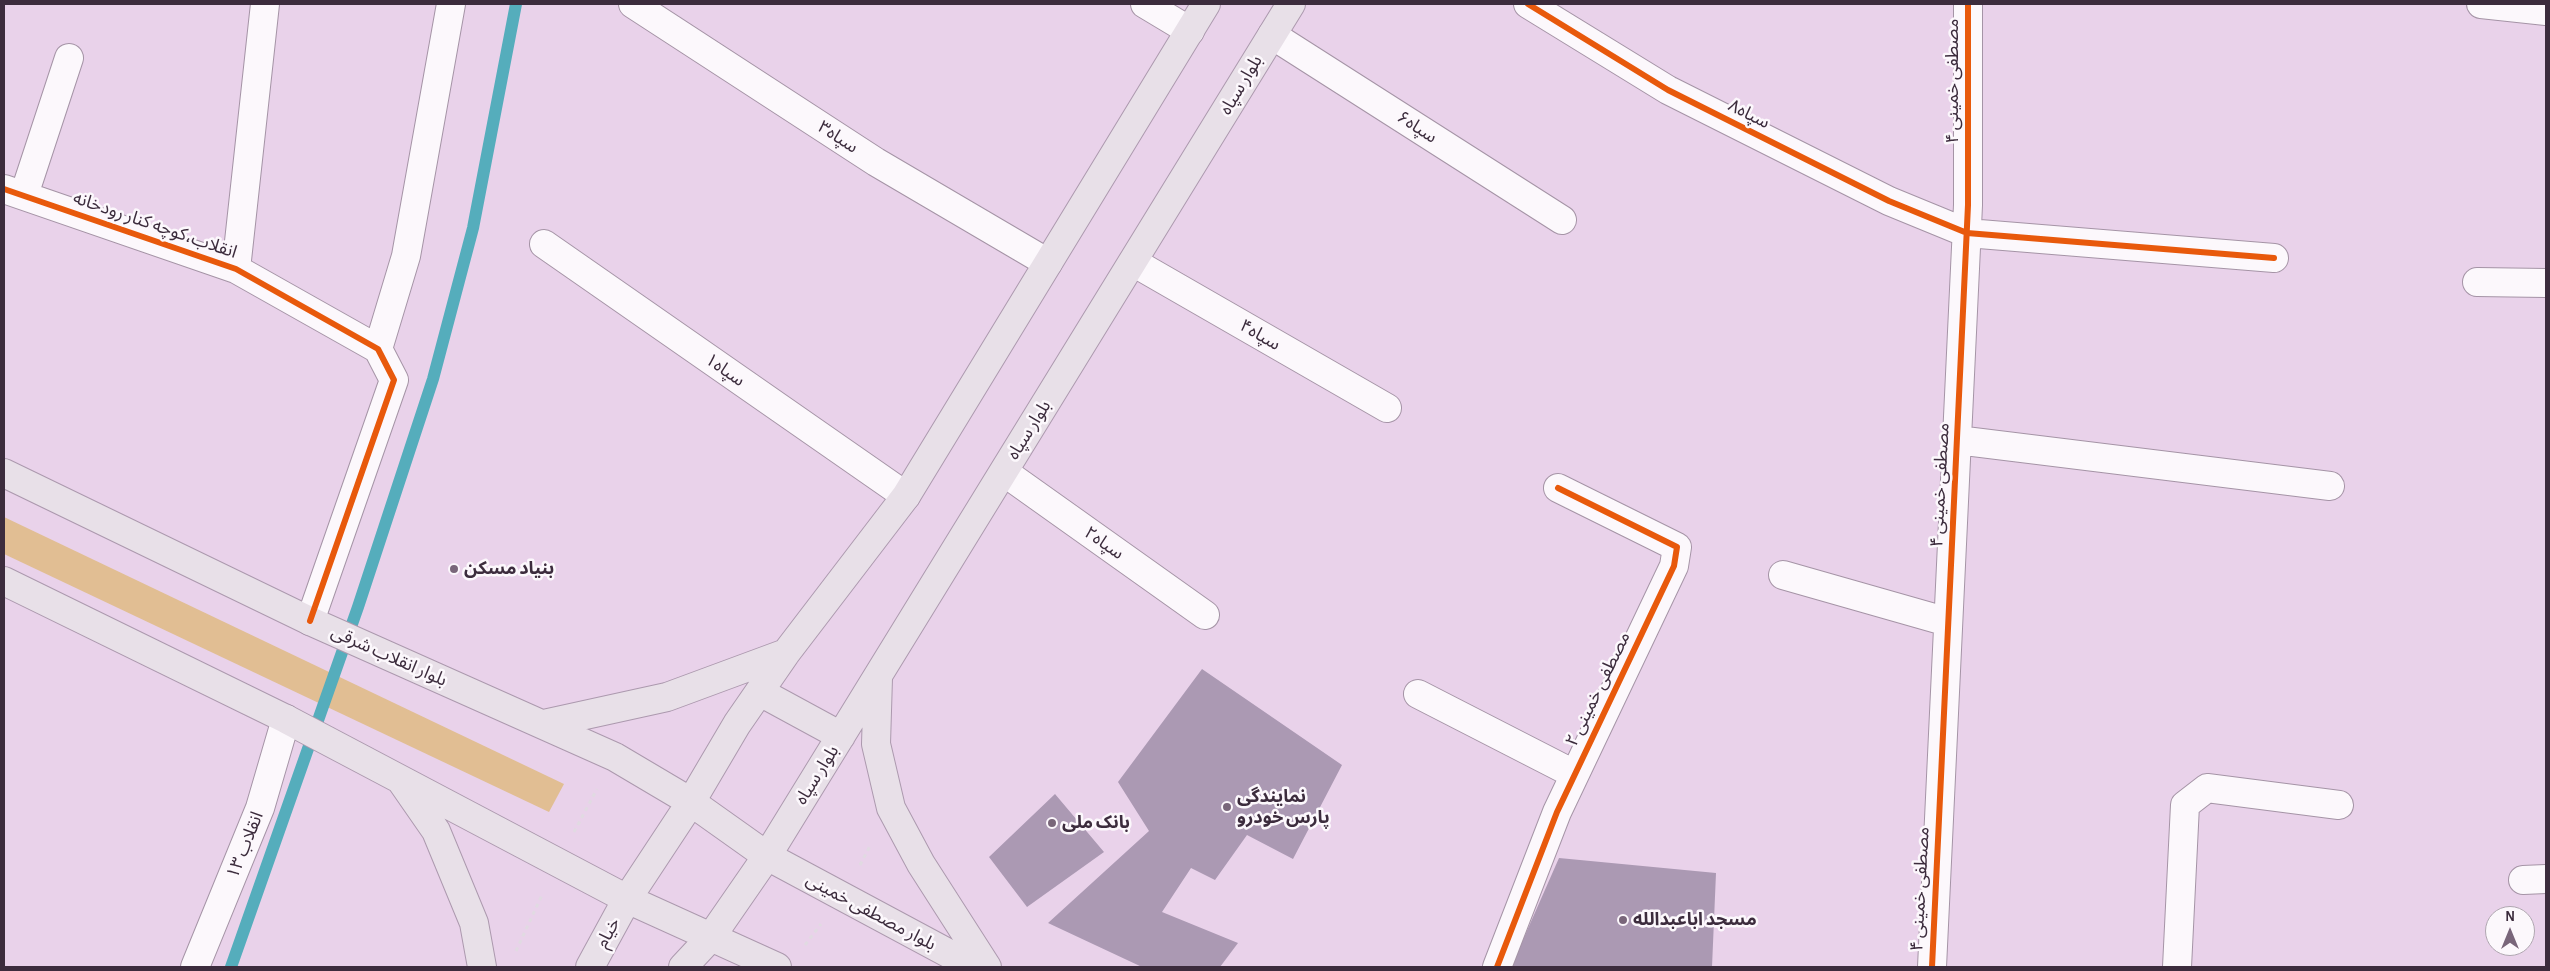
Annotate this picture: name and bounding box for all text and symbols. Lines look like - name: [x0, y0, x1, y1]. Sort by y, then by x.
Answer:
- street label: مصطفی خمینی ۴: [1942, 19, 1964, 143]
- street label: بلوار سپاه: [1215, 51, 1267, 119]
- street label: سپاه۸: [1725, 94, 1773, 134]
- street label: سپاه۶: [1393, 106, 1441, 148]
- street label: سپاه۳: [814, 116, 862, 158]
- street label: انقلاب،کوچه کنار رودخانه: [70, 187, 240, 263]
- street label: سپاه۴: [1236, 315, 1284, 355]
- street label: سپاه۱: [701, 349, 749, 391]
- street label: بلوار سپاه: [1002, 396, 1056, 464]
- street label: مصطفی خمینی ۴: [1926, 422, 1954, 548]
- street label: سپاه۲: [1080, 522, 1128, 564]
- place label: بنیاد مسکن: [464, 558, 554, 580]
- marker: بنیاد مسکن: [448, 563, 460, 575]
- street label: بلوار انقلاب شرقی: [328, 621, 450, 691]
- street label: مصطفی خمینی ۲: [1561, 628, 1635, 750]
- street label: بلوار سپاه: [790, 741, 844, 809]
- place label: نمایندگی پارس خودرو: [1237, 786, 1330, 829]
- marker: نمایندگی پارس خودرو: [1221, 801, 1233, 813]
- street label: انقلاب ۱۳: [222, 808, 268, 882]
- place label: بانک ملی: [1062, 812, 1130, 834]
- marker: بانک ملی: [1046, 817, 1058, 829]
- street label: مصطفی خمینی ۴: [1906, 826, 1934, 952]
- street label: بلوار مصطفی خمینی: [802, 869, 940, 955]
- north arrow: [2485, 906, 2535, 956]
- place label: مسجد اباعبدالله: [1633, 909, 1757, 931]
- text: N: [2505, 910, 2515, 924]
- street label: خیام: [591, 914, 625, 952]
- marker: مسجد اباعبدالله: [1617, 914, 1629, 926]

